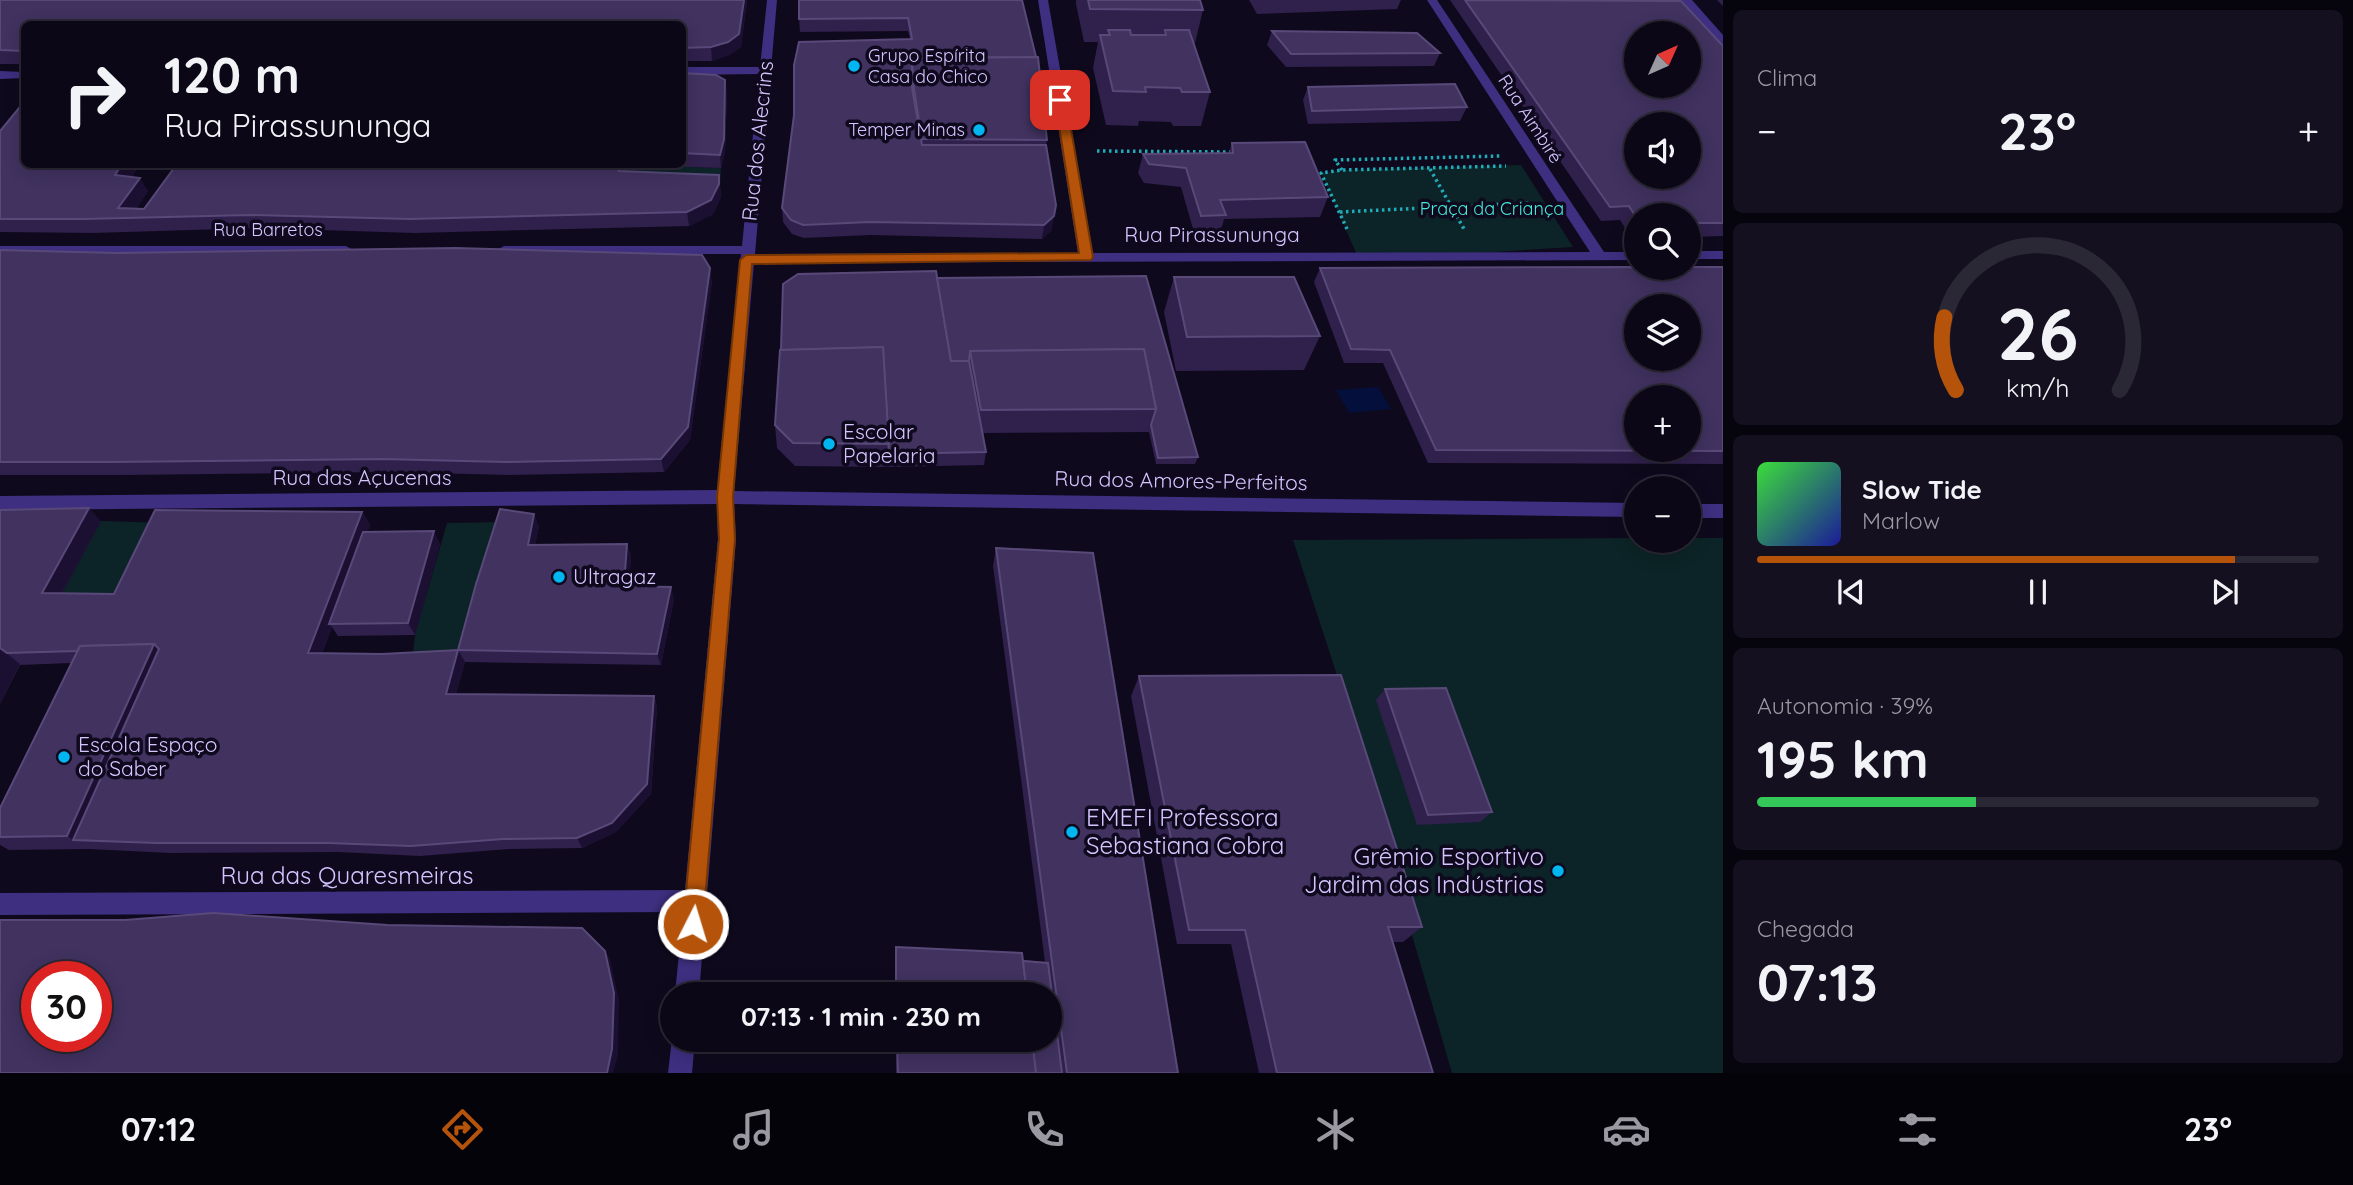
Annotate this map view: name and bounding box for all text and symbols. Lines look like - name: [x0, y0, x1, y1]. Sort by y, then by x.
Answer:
- north arrow: [1624, 21, 1701, 98]
- map controls: [1624, 21, 1701, 553]
- text: 120 m: [164, 44, 300, 105]
- place label: Grupo Espírita Casa do Chico: [868, 44, 988, 88]
- icon: right: [49, 49, 140, 140]
- marker: Grupo Espírita Casa do Chico: [846, 58, 862, 74]
- street label: Rua dos Alecrins: [736, 60, 778, 222]
- text: Clima: [1757, 63, 1817, 92]
- pin: [1030, 70, 1090, 130]
- street label: Rua Aimbiré: [1493, 70, 1568, 167]
- icon: arrive: [1041, 81, 1079, 119]
- text: 23°: [1998, 98, 2076, 163]
- text: Rua Pirassununga: [164, 105, 431, 145]
- text: −: [1757, 107, 1777, 155]
- text: +: [2298, 107, 2319, 155]
- button: sound: [1624, 112, 1701, 189]
- place label: Temper Minas: [848, 118, 965, 141]
- marker: Temper Minas: [971, 122, 987, 138]
- park label: Praça da Criança: [1420, 197, 1564, 220]
- button: search: [1624, 203, 1701, 280]
- street label: Rua Barretos: [213, 218, 323, 241]
- street label: Rua Pirassununga: [1124, 221, 1300, 247]
- text: 26: [1997, 287, 2079, 378]
- button: layers: [1624, 294, 1701, 371]
- text: km/h: [2006, 372, 2070, 403]
- button: +: [1624, 385, 1701, 462]
- place label: Escolar Papelaria: [843, 418, 936, 468]
- marker: Escolar Papelaria: [821, 436, 837, 452]
- street label: Rua das Açucenas: [272, 464, 452, 490]
- street label: Rua dos Amores-Perfeitos: [1054, 465, 1308, 495]
- text: Slow Tide: [1862, 473, 1982, 506]
- button: −: [1624, 476, 1701, 553]
- text: Marlow: [1862, 506, 1940, 535]
- place label: Ultragaz: [573, 563, 656, 589]
- marker: Ultragaz: [551, 569, 567, 585]
- icon: previous: [1832, 573, 1870, 611]
- icon: pause: [2019, 573, 2057, 611]
- icon: next: [2206, 573, 2244, 611]
- text: Autonomia · 39%: [1757, 691, 1933, 720]
- text: 195 km: [1757, 726, 1929, 791]
- place label: Escola Espaço do Saber: [78, 731, 217, 781]
- marker: Escola Espaço do Saber: [56, 749, 72, 765]
- place label: EMEFI Professora Sebastiana Cobra: [1086, 802, 1284, 860]
- marker: EMEFI Professora Sebastiana Cobra: [1064, 824, 1080, 840]
- place label: Grêmio Esportivo Jardim das Indústrias: [1304, 841, 1544, 899]
- street label: Rua das Quaresmeiras: [220, 860, 474, 890]
- marker: Grêmio Esportivo Jardim das Indústrias: [1550, 863, 1566, 879]
- position arrow: [656, 887, 730, 961]
- text: Chegada: [1757, 914, 1854, 943]
- text: 07:13: [1757, 949, 1878, 1014]
- speed limit sign: 30: [21, 961, 112, 1052]
- text: 07:13 · 1 min · 230 m: [741, 1000, 981, 1033]
- icon: directions: [438, 1105, 487, 1154]
- icon: music: [729, 1105, 778, 1154]
- icon: phone: [1020, 1105, 1069, 1154]
- icon: climate: [1311, 1105, 1360, 1154]
- icon: car: [1602, 1105, 1651, 1154]
- icon: filters: [1893, 1105, 1942, 1154]
- text: 07:12: [121, 1109, 196, 1149]
- text: 23°: [2184, 1109, 2232, 1149]

